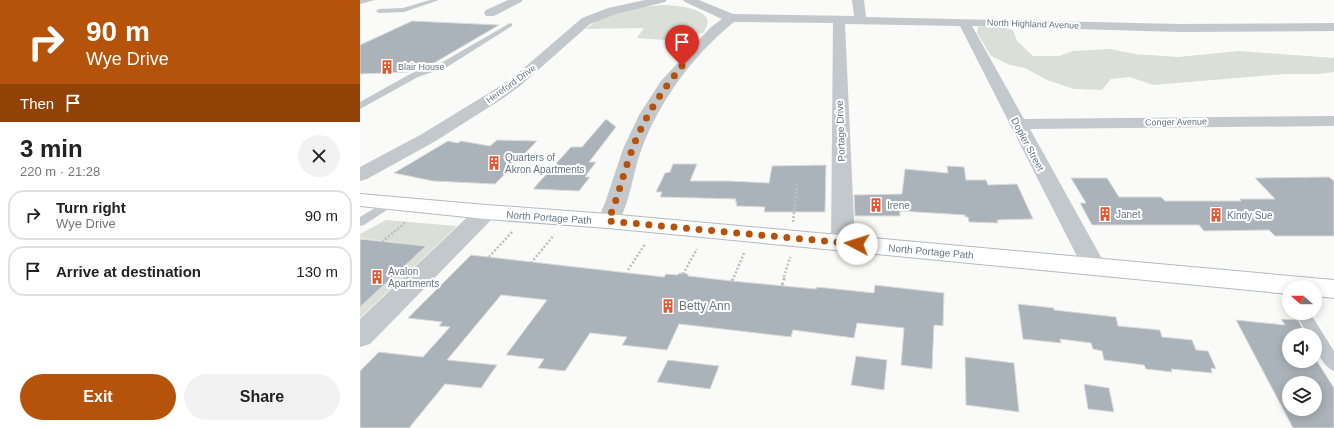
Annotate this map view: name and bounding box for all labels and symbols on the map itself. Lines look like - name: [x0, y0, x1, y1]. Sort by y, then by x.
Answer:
- street label: North Highland Avenue: [987, 17, 1079, 31]
- pin: [665, 25, 699, 66]
- building icon: Blair House: [379, 59, 395, 75]
- place label: Blair House: [398, 62, 445, 72]
- street label: Hereford Drive: [484, 63, 538, 105]
- street label: Portage Drive: [834, 100, 847, 162]
- street label: Dopler Street: [1009, 116, 1046, 173]
- street label: Conger Avenue: [1145, 116, 1207, 128]
- place label: Quarters of Akron Apartments: [505, 152, 584, 175]
- building icon: Quarters of Akron Apartments: [486, 155, 502, 171]
- building icon: Irene: [868, 197, 884, 213]
- place label: Irene: [887, 200, 910, 211]
- building icon: Janet: [1097, 206, 1113, 222]
- building icon: Kindy Sue: [1208, 207, 1224, 223]
- street label: North Portage Path: [506, 209, 592, 226]
- place label: Janet: [1116, 209, 1141, 220]
- place label: Kindy Sue: [1227, 210, 1273, 221]
- position arrow: [836, 223, 878, 265]
- street label: North Portage Path: [888, 242, 974, 261]
- place label: Avalon Apartments: [388, 266, 439, 289]
- building icon: Avalon Apartments: [369, 269, 385, 285]
- north arrow: [1282, 280, 1322, 320]
- building icon: Betty Ann: [660, 298, 676, 314]
- place label: Betty Ann: [679, 299, 730, 313]

